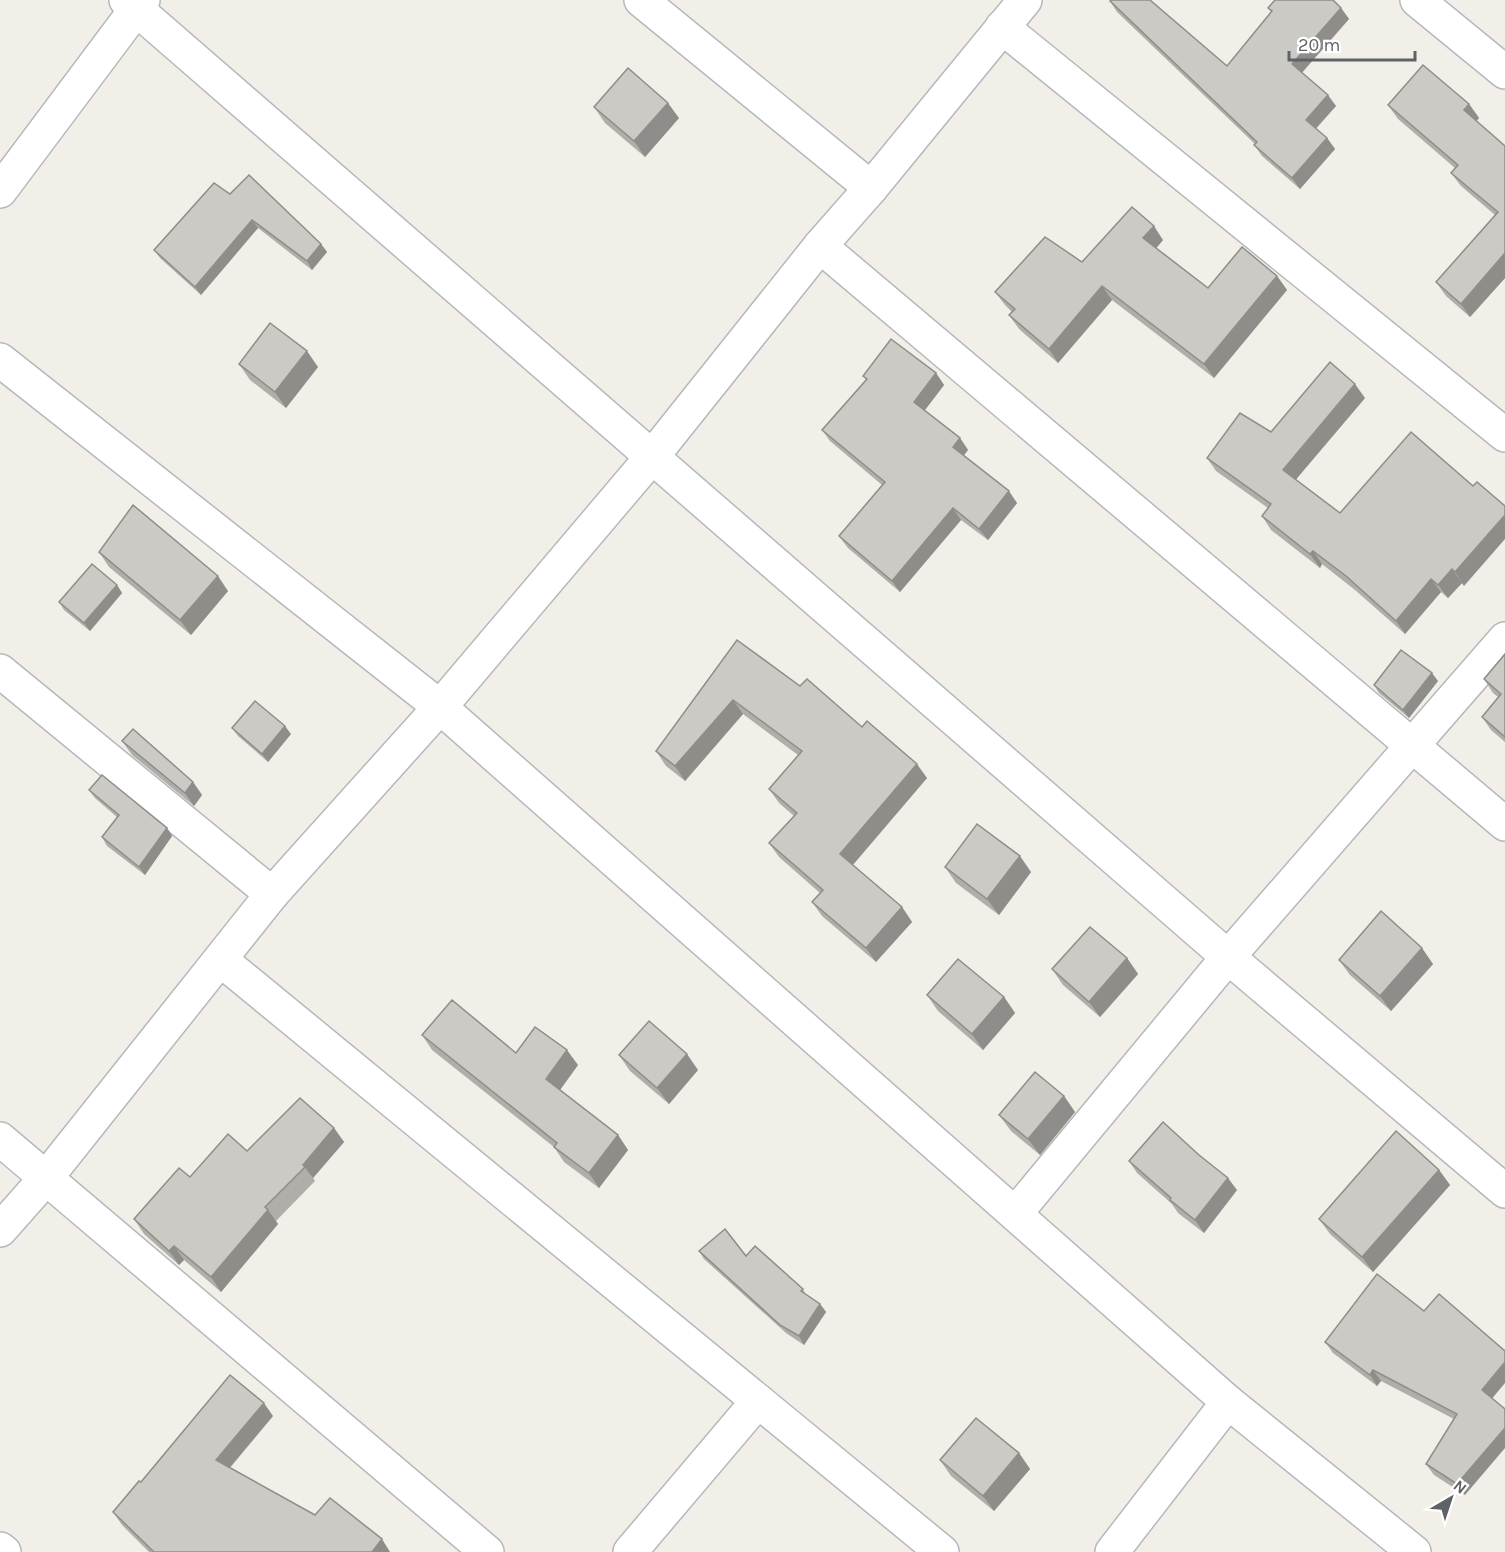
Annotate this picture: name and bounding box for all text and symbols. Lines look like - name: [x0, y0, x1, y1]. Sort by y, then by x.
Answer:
- scale bar: [1289, 24, 1415, 62]
- text: 20 m: [1298, 34, 1340, 56]
- north arrow: [1421, 1468, 1481, 1528]
- text: N: [1450, 1476, 1471, 1498]

